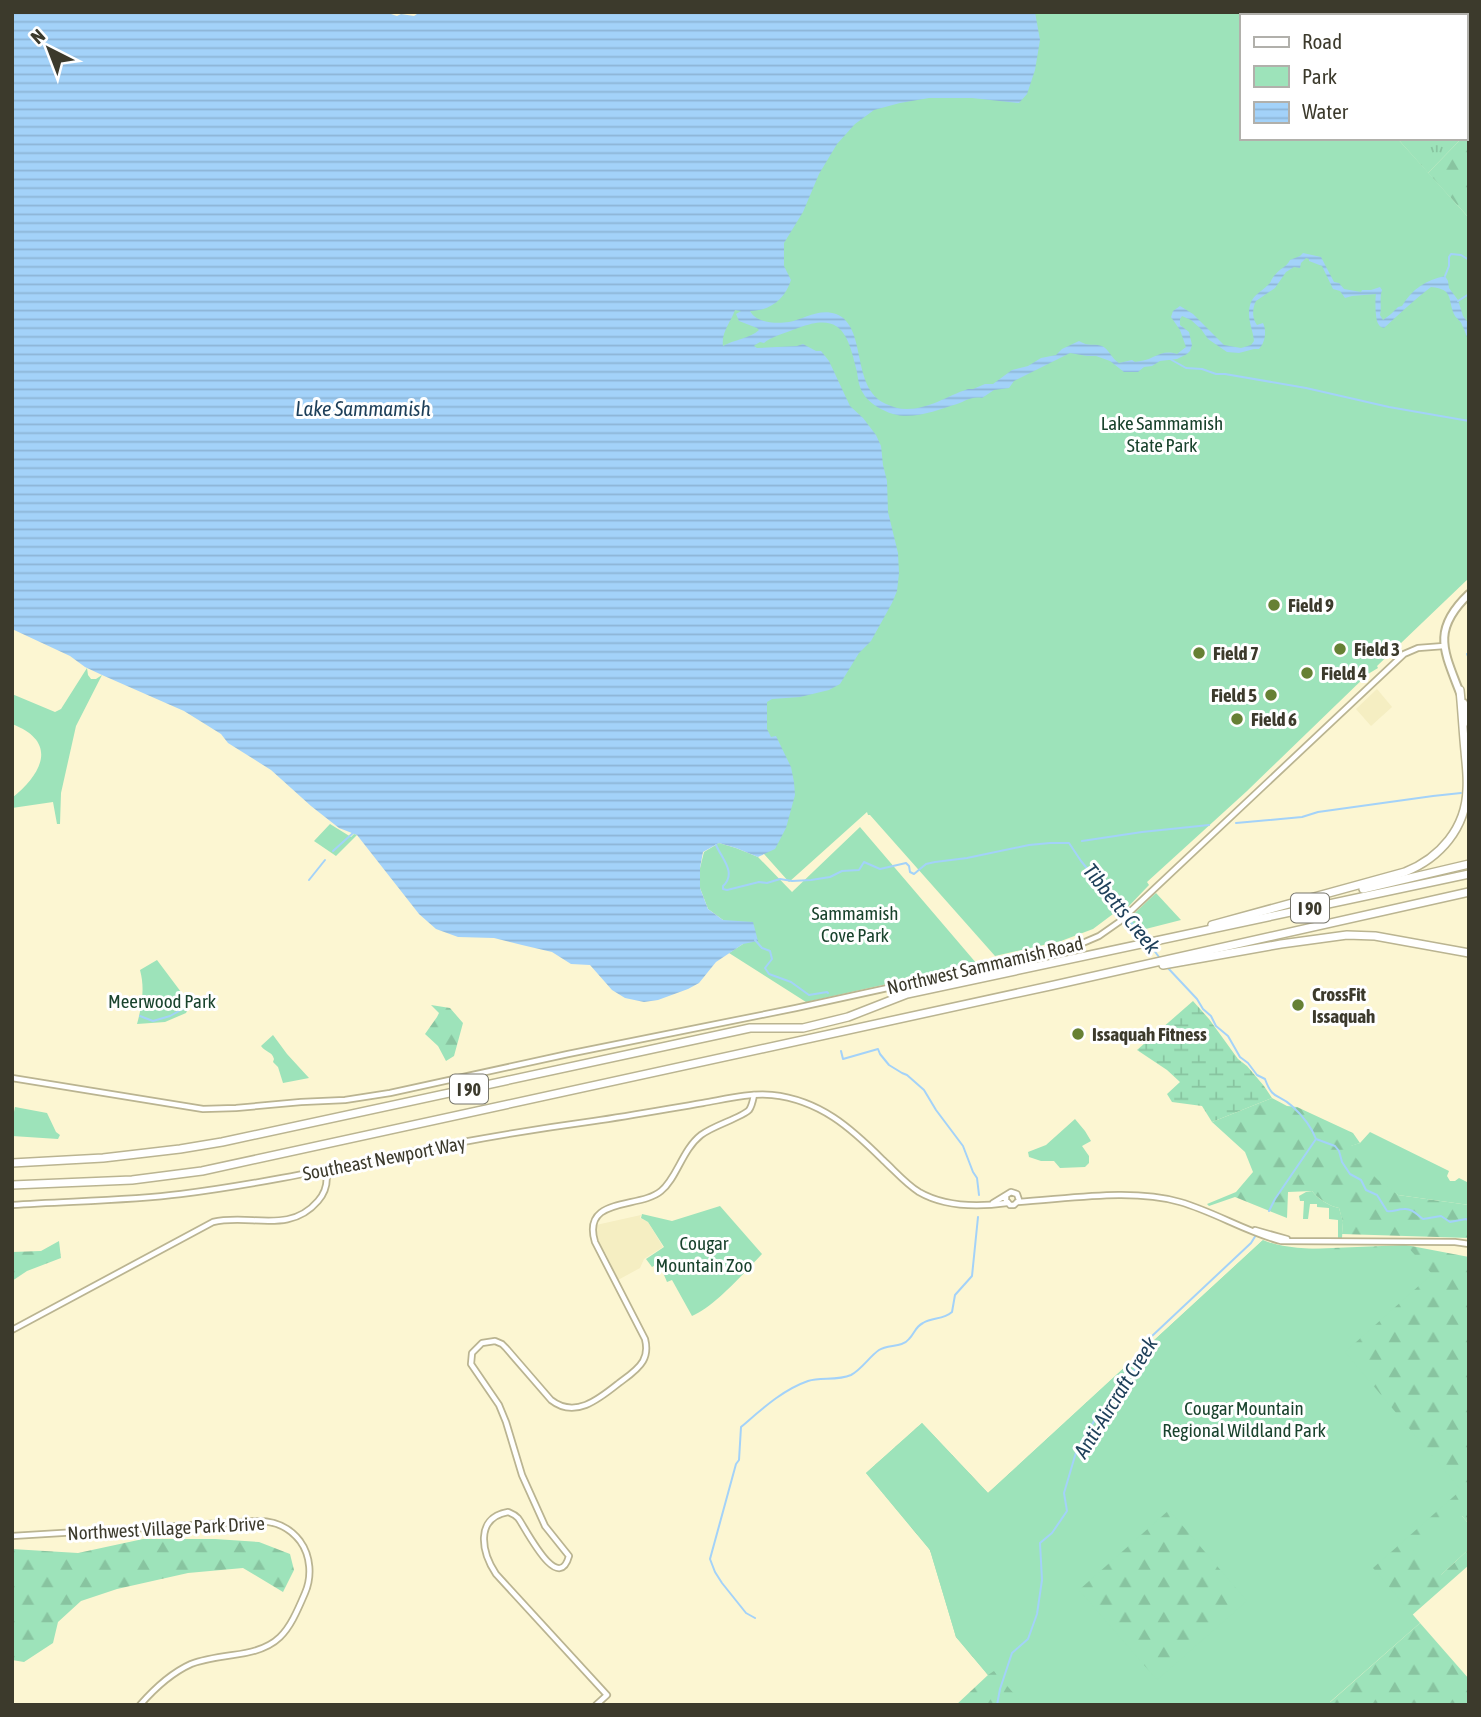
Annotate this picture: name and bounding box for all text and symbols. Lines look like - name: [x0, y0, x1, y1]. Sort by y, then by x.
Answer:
- north arrow: [14, 14, 84, 84]
- legend: [1240, 14, 1467, 140]
- text: N: [26, 24, 49, 48]
- text: Road: [1302, 29, 1342, 53]
- text: Park: [1302, 64, 1337, 88]
- text: Water: [1302, 99, 1349, 123]
- water label: Lake Sammamish: [295, 396, 431, 420]
- park label: Lake Sammamish State Park: [1101, 412, 1223, 456]
- place label: Field 9: [1288, 594, 1334, 616]
- marker: Field 9: [1266, 597, 1282, 613]
- place label: Field 3: [1354, 638, 1400, 660]
- marker: Field 3: [1332, 641, 1348, 657]
- place label: Field 7: [1213, 642, 1259, 664]
- marker: Field 7: [1191, 645, 1207, 661]
- place label: Field 4: [1321, 662, 1367, 684]
- marker: Field 4: [1299, 665, 1315, 681]
- place label: Field 5: [1211, 684, 1257, 706]
- marker: Field 5: [1263, 687, 1279, 703]
- place label: Field 6: [1251, 708, 1297, 730]
- marker: Field 6: [1229, 711, 1245, 727]
- water label: Tibbetts Creek: [1079, 858, 1166, 958]
- road number: I 90: [1291, 894, 1329, 923]
- park label: Sammamish Cove Park: [812, 902, 898, 946]
- street label: Northwest Sammamish Road: [885, 932, 1085, 998]
- place label: CrossFit Issaquah: [1312, 983, 1375, 1027]
- park label: Meerwood Park: [108, 990, 217, 1012]
- marker: CrossFit Issaquah: [1290, 997, 1306, 1013]
- place label: Issaquah Fitness: [1092, 1023, 1207, 1045]
- marker: Issaquah Fitness: [1070, 1026, 1086, 1042]
- road number: I 90: [450, 1074, 488, 1104]
- street label: Southeast Newport Way: [301, 1131, 467, 1185]
- park label: Cougar Mountain Zoo: [656, 1232, 753, 1276]
- water label: Anti-Aircraft Creek: [1068, 1331, 1162, 1463]
- park label: Cougar Mountain Regional Wildland Park: [1162, 1397, 1326, 1441]
- street label: Northwest Village Park Drive: [67, 1512, 265, 1544]

